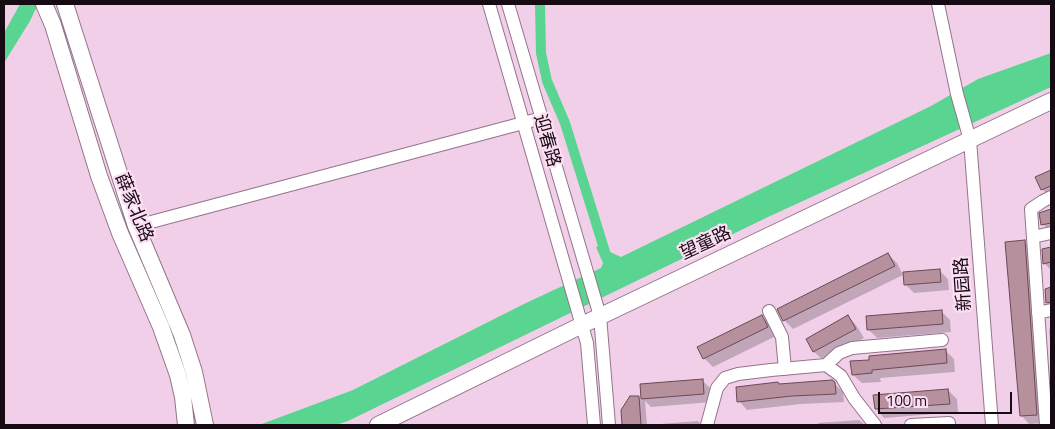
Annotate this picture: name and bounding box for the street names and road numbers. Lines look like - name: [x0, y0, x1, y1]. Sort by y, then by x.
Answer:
- street label: 迎春路: [528, 112, 564, 170]
- street label: 薛家北路: [110, 171, 156, 245]
- street label: 望童路: [677, 223, 735, 265]
- street label: 新园路: [951, 256, 977, 312]

